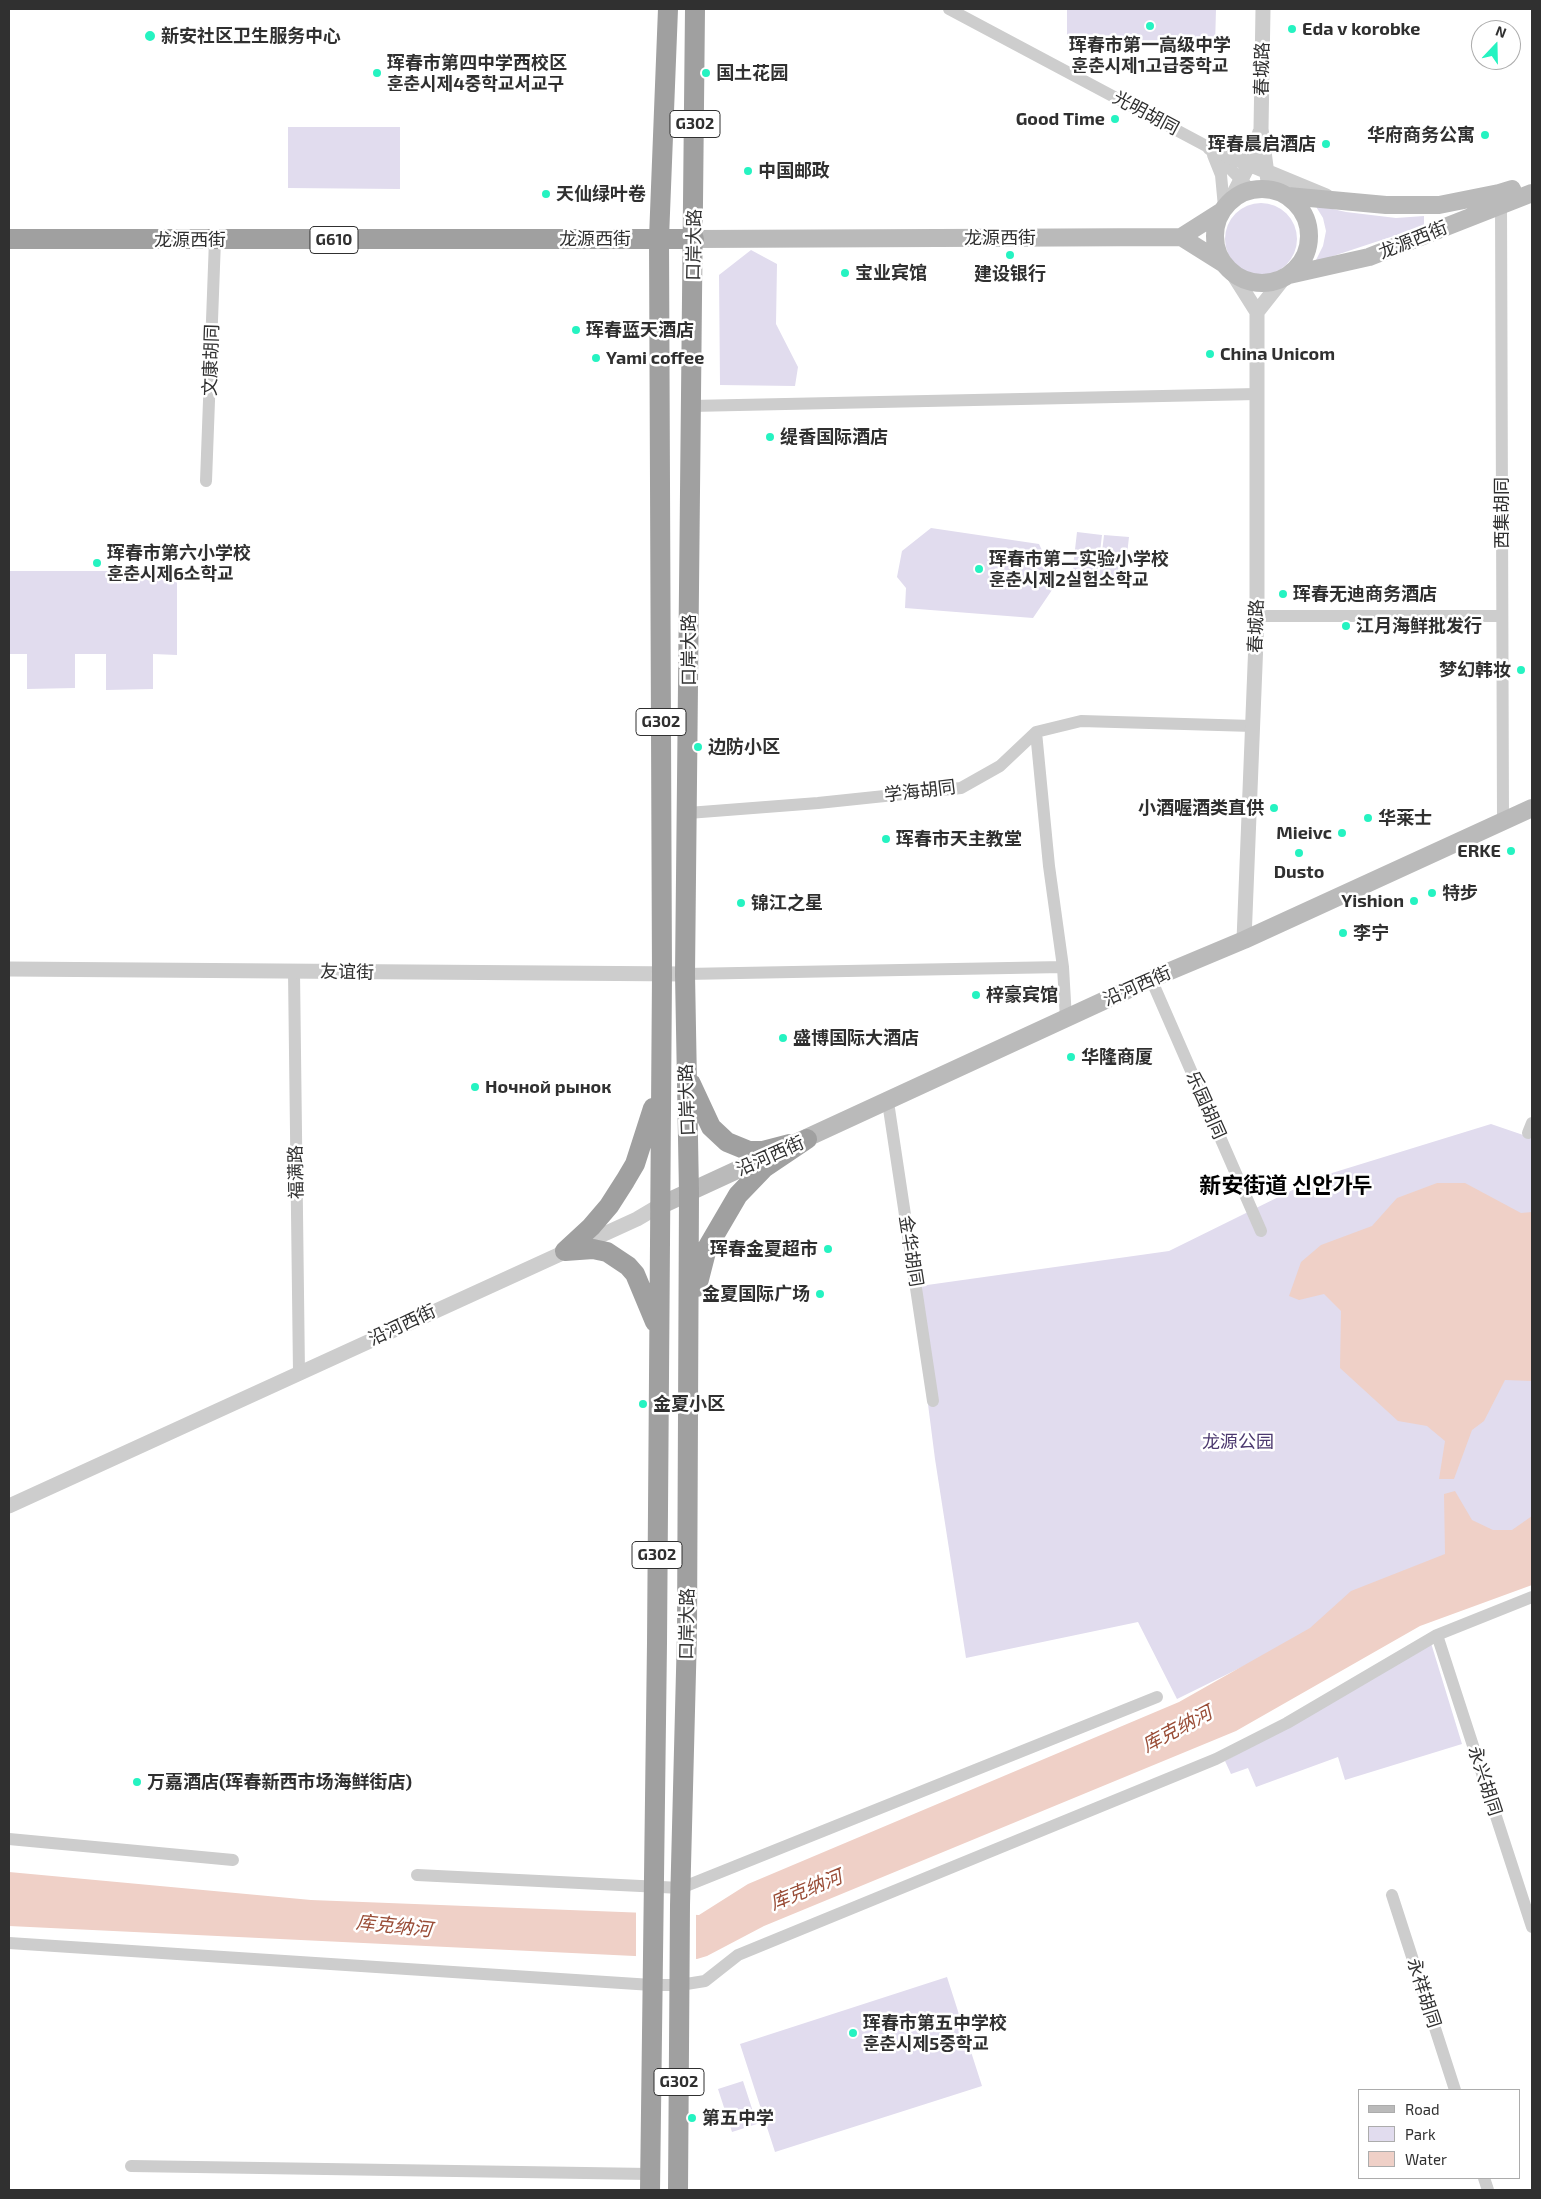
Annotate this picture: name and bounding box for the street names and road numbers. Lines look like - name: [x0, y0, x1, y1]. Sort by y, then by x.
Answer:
- street label: 春城路: [1251, 42, 1273, 96]
- street label: 光明胡同: [1109, 87, 1183, 139]
- road number: G302: [670, 110, 720, 138]
- street label: 口岸大路: [683, 209, 705, 281]
- street label: 龙源西街: [1376, 217, 1450, 263]
- road number: G610: [310, 226, 358, 254]
- street label: 龙源西街: [964, 227, 1036, 249]
- street label: 龙源西街: [559, 228, 631, 250]
- street label: 龙源西街: [154, 229, 226, 251]
- street label: 文康胡同: [199, 324, 223, 396]
- street label: 西集胡同: [1491, 477, 1513, 549]
- street label: 春城路: [1244, 599, 1268, 653]
- street label: 口岸大路: [678, 614, 700, 686]
- road number: G302: [636, 709, 686, 736]
- street label: 学海胡同: [883, 776, 957, 806]
- street label: 友谊街: [320, 961, 374, 983]
- street label: 沿河西街: [1100, 961, 1174, 1011]
- street label: 口岸大路: [675, 1064, 699, 1136]
- street label: 乐园胡同: [1181, 1068, 1231, 1142]
- street label: 沿河西街: [733, 1131, 807, 1181]
- street label: 福满路: [285, 1145, 307, 1199]
- street label: 金华胡同: [895, 1214, 927, 1288]
- street label: 沿河西街: [365, 1300, 439, 1350]
- road number: G302: [632, 1542, 682, 1568]
- street label: 口岸大路: [676, 1588, 698, 1660]
- street label: 永兴胡同: [1464, 1743, 1506, 1819]
- street label: 永祥胡同: [1403, 1955, 1445, 2031]
- road number: G302: [654, 2068, 704, 2096]

